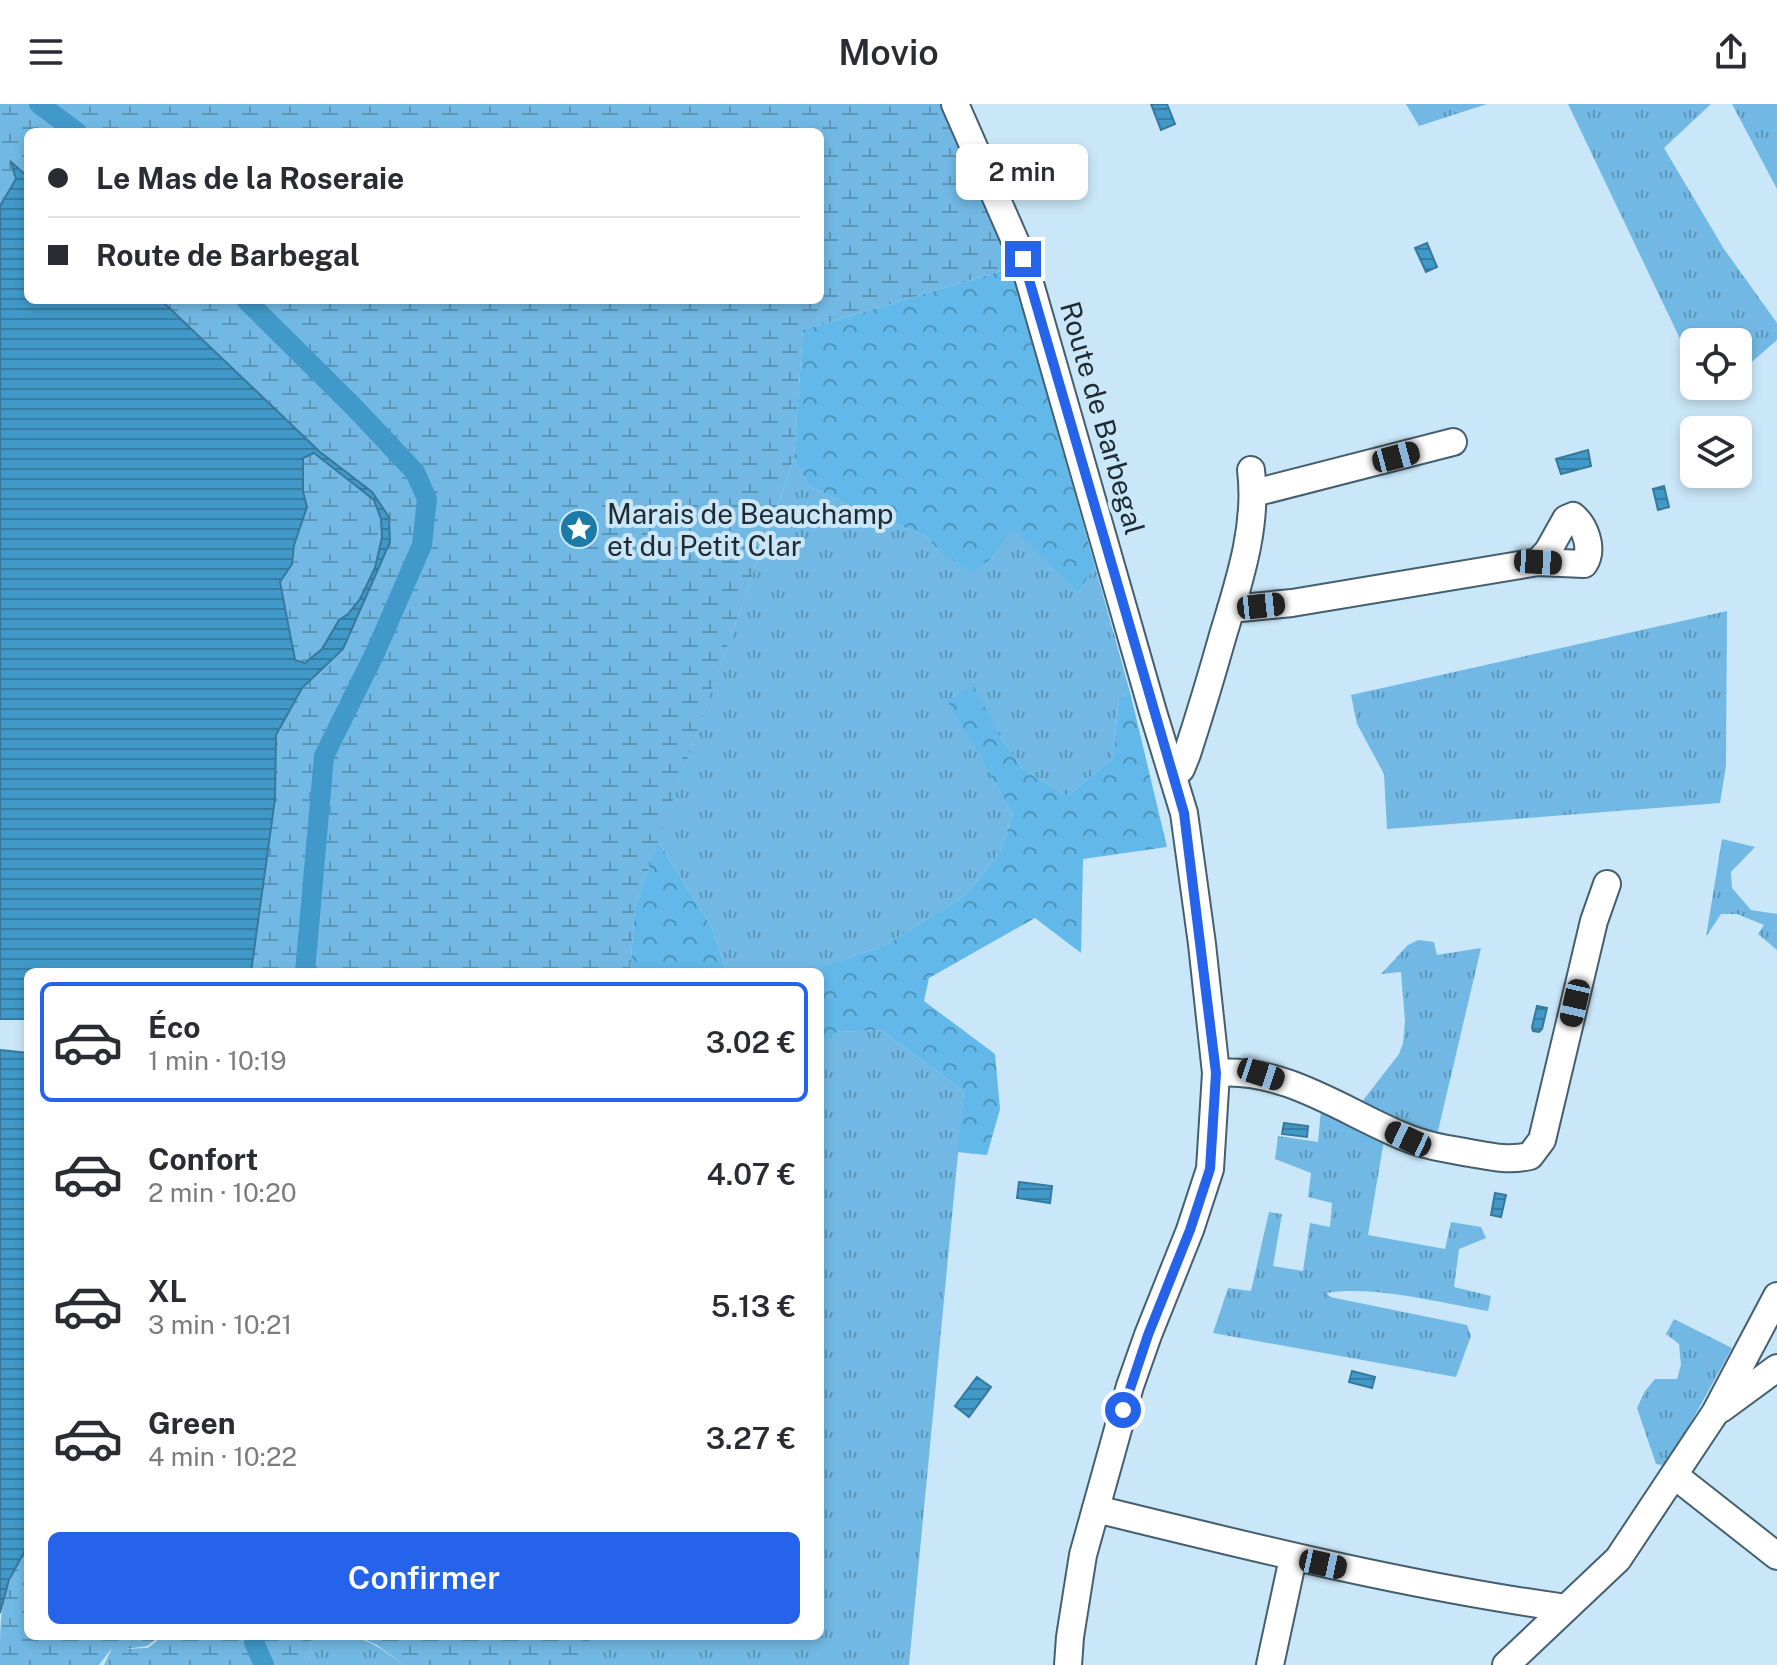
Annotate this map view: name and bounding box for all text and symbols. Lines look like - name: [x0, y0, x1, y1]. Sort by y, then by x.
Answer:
- icon: menu: [24, 30, 68, 74]
- icon: share: [1709, 30, 1753, 74]
- text: Movio: [838, 31, 939, 73]
- callout: 2 min: [957, 143, 1089, 199]
- text: 2 min: [988, 156, 1056, 187]
- text: Le Mas de la Roseraie: [96, 160, 404, 196]
- text: Route de Barbegal: [96, 237, 360, 273]
- route end: [1005, 241, 1041, 277]
- street label: Route de Barbegal: [1054, 298, 1152, 538]
- map controls: [1680, 328, 1752, 488]
- button: locate: [1680, 328, 1752, 400]
- button: layers: [1680, 416, 1752, 488]
- car: [1370, 439, 1422, 475]
- place label: Marais de Beauchamp et du Petit Clar: [607, 497, 894, 562]
- place icon: Marais de Beauchamp et du Petit Clar: [558, 508, 600, 550]
- car: [1513, 549, 1563, 575]
- car: [1236, 592, 1286, 620]
- car: [1558, 977, 1592, 1029]
- icon: car: [52, 1006, 124, 1078]
- text: Éco: [148, 1009, 201, 1045]
- text: 3.02 €: [706, 1024, 796, 1060]
- text: 1 min · 10:19: [148, 1045, 287, 1076]
- car: [1234, 1055, 1288, 1093]
- car: [1381, 1118, 1435, 1160]
- icon: car: [52, 1138, 124, 1210]
- text: Confort: [148, 1141, 258, 1177]
- text: 4.07 €: [707, 1156, 796, 1192]
- text: 2 min · 10:20: [148, 1177, 297, 1208]
- icon: car: [52, 1270, 124, 1342]
- text: XL: [148, 1273, 187, 1309]
- text: 5.13 €: [711, 1288, 796, 1324]
- text: 3 min · 10:21: [148, 1309, 292, 1340]
- route start: [1105, 1392, 1141, 1428]
- icon: car: [52, 1402, 124, 1474]
- text: Green: [148, 1405, 235, 1441]
- text: 3.27 €: [706, 1420, 796, 1456]
- text: 4 min · 10:22: [148, 1441, 297, 1472]
- button: Confirmer: [48, 1532, 800, 1624]
- car: [1297, 1547, 1349, 1581]

